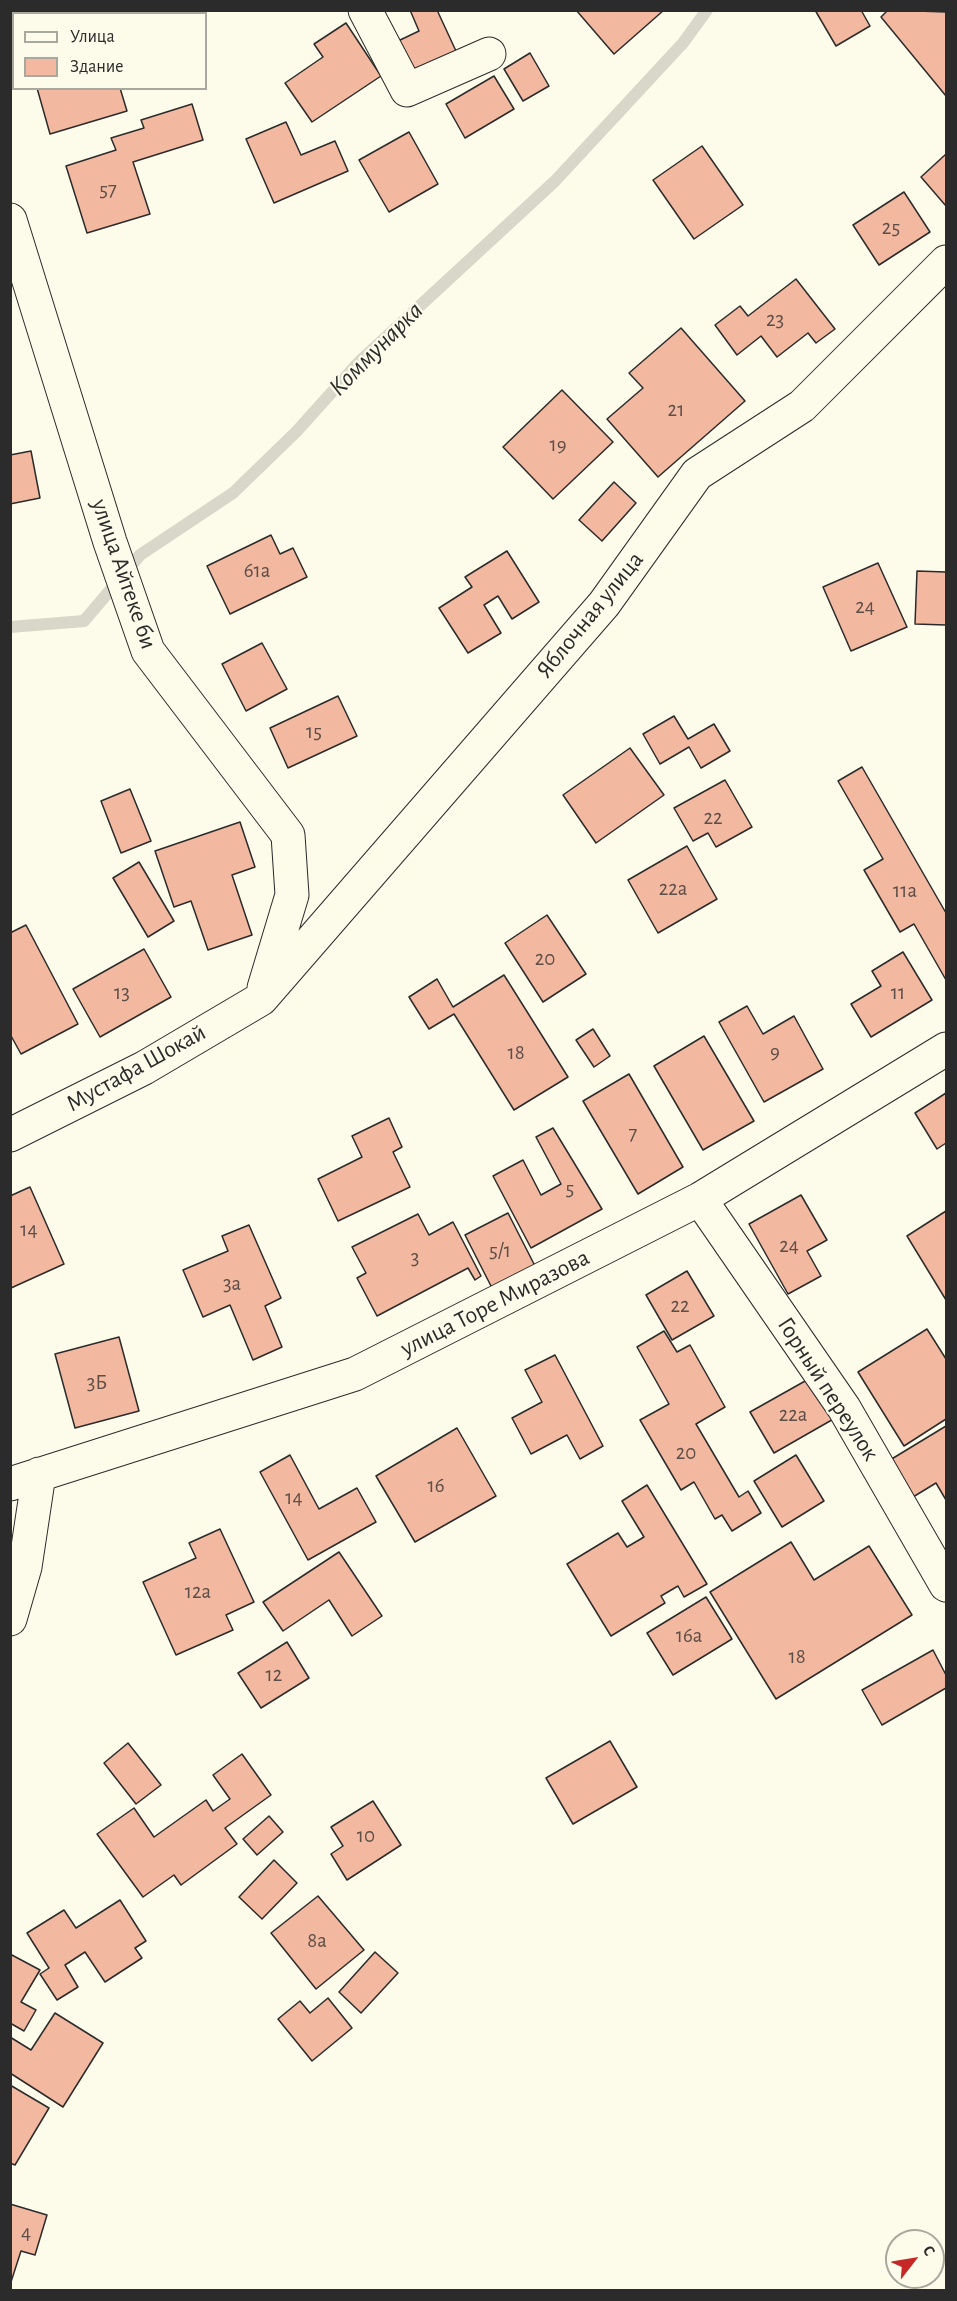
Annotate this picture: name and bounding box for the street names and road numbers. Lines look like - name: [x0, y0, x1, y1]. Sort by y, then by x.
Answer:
- street label: улица Айтеке би: [85, 495, 163, 653]
- street label: Яблочная улица: [530, 546, 650, 684]
- street label: Мустафа Шокай: [61, 1018, 211, 1118]
- street label: улица Торе Миразова: [396, 1243, 594, 1363]
- street label: Горный переулок: [771, 1312, 885, 1466]

